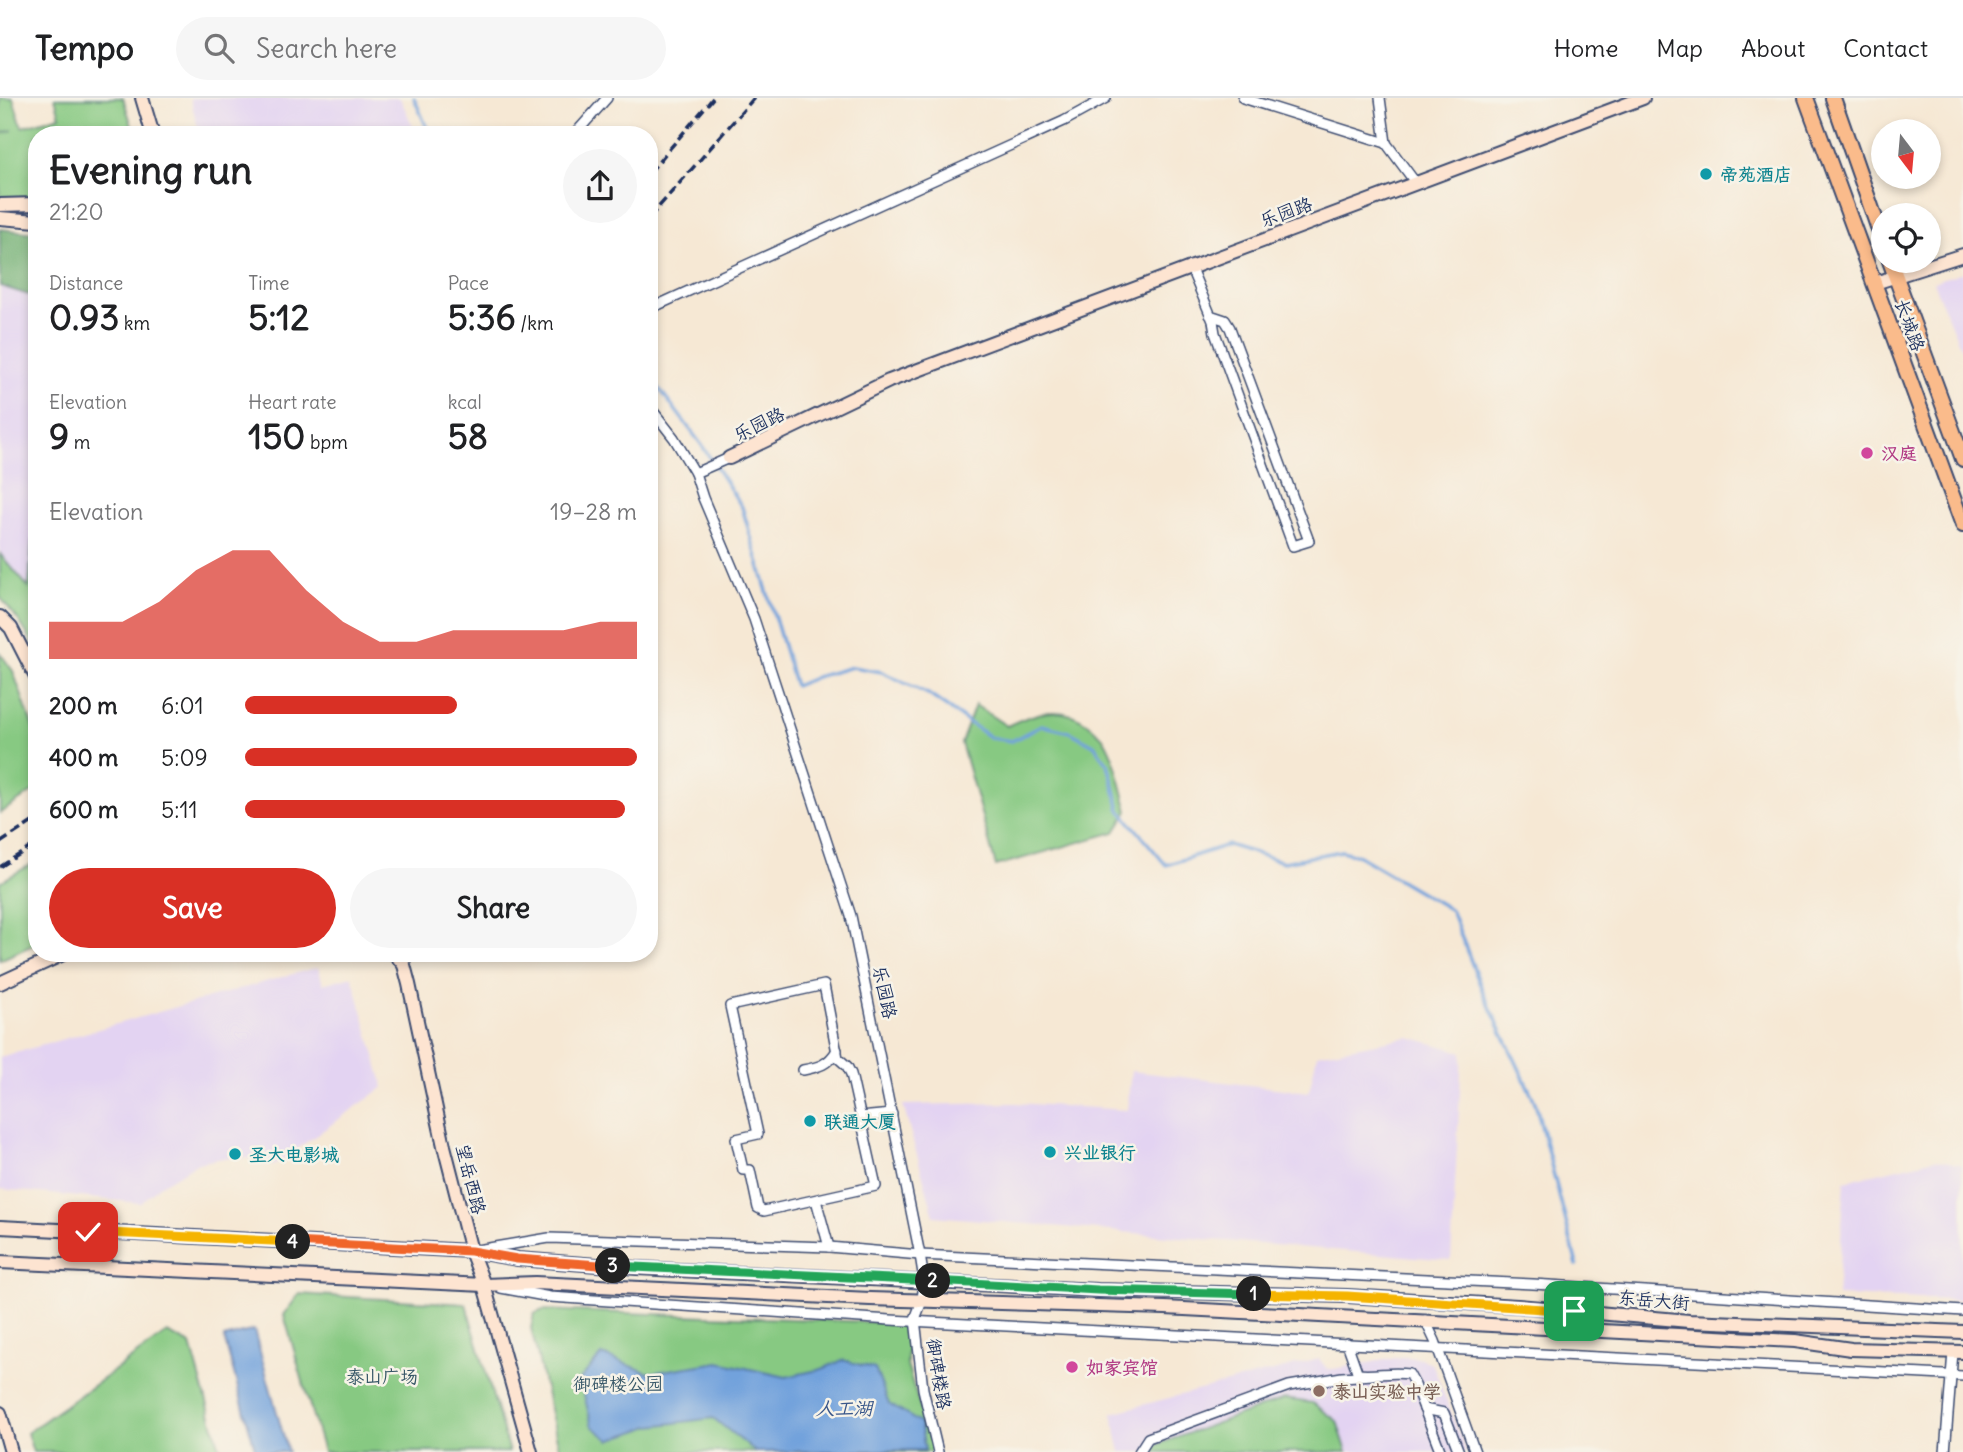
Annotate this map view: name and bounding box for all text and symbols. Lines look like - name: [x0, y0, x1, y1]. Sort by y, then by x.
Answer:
- search box: [176, 17, 666, 80]
- text: Tempo: [35, 27, 134, 69]
- icon: search: [200, 29, 238, 67]
- text: Search here: [256, 32, 397, 65]
- text: Home: [1554, 33, 1618, 63]
- text: Map: [1656, 33, 1703, 63]
- text: About: [1741, 33, 1805, 63]
- text: Contact: [1843, 33, 1928, 63]
- north arrow: [1871, 119, 1941, 189]
- map controls: [1871, 119, 1941, 273]
- text: Evening run: [49, 147, 252, 194]
- button: share: [563, 149, 637, 223]
- place label: 帝苑酒店: [1720, 163, 1792, 186]
- marker: 帝苑酒店: [1698, 166, 1714, 182]
- street label: 乐园路: [1257, 192, 1315, 232]
- text: 21:20: [49, 197, 104, 226]
- button: locate: [1871, 203, 1941, 273]
- text: Distance: [49, 271, 123, 295]
- text: Time: [248, 271, 289, 295]
- text: Pace: [448, 271, 489, 295]
- text: 0.93: [49, 295, 119, 339]
- text: 5:12: [248, 295, 309, 339]
- text: 5:36: [448, 295, 516, 339]
- street label: 长城路: [1890, 296, 1930, 354]
- text: km: [119, 311, 150, 335]
- text: /km: [516, 311, 554, 335]
- text: Elevation: [49, 390, 127, 414]
- text: Heart rate: [248, 390, 336, 414]
- text: kcal: [448, 390, 482, 414]
- street label: 乐园路: [730, 402, 788, 446]
- text: 9: [49, 414, 69, 458]
- text: 150: [248, 414, 305, 458]
- text: 58: [448, 414, 488, 458]
- text: m: [69, 430, 90, 454]
- text: bpm: [305, 430, 348, 454]
- place label: 汉庭: [1881, 442, 1917, 465]
- marker: 汉庭: [1859, 445, 1875, 461]
- text: Elevation: [49, 497, 143, 526]
- text: 19–28 m: [550, 497, 637, 526]
- text: 200 m: [49, 691, 118, 720]
- text: 6:01: [161, 691, 204, 720]
- text: 400 m: [49, 743, 118, 772]
- text: 5:09: [161, 743, 208, 772]
- text: 600 m: [49, 795, 118, 824]
- text: 5:11: [161, 795, 198, 824]
- button: Save: [49, 868, 336, 948]
- button: Share: [350, 868, 637, 948]
- street label: 乐园路: [868, 963, 902, 1021]
- place label: 联通大厦: [824, 1110, 896, 1133]
- marker: 联通大厦: [802, 1113, 818, 1129]
- street label: 望岳西路: [451, 1141, 491, 1217]
- place label: 兴业银行: [1064, 1141, 1136, 1164]
- place label: 圣大电影城: [249, 1143, 339, 1166]
- marker: 兴业银行: [1042, 1144, 1058, 1160]
- marker: 圣大电影城: [227, 1146, 243, 1162]
- pin: [58, 1202, 118, 1262]
- icon: check: [69, 1213, 107, 1251]
- pin: 4: [276, 1224, 310, 1260]
- text: 4: [287, 1229, 298, 1253]
- pin: 3: [596, 1248, 630, 1284]
- text: 3: [607, 1253, 618, 1277]
- pin: 2: [916, 1264, 950, 1298]
- text: 2: [927, 1268, 938, 1292]
- pin: 1: [1236, 1276, 1272, 1312]
- text: 1: [1250, 1281, 1257, 1305]
- pin: [1544, 1281, 1604, 1341]
- street label: 东岳大街: [1617, 1285, 1691, 1315]
- icon: arrive: [1555, 1292, 1593, 1330]
- street label: 御碑楼路: [922, 1337, 956, 1411]
- place label: 如家宾馆: [1086, 1356, 1158, 1379]
- marker: 如家宾馆: [1064, 1359, 1080, 1375]
- park label: 泰山广场: [346, 1365, 418, 1388]
- park label: 御碑楼公园: [573, 1372, 663, 1395]
- place label: 泰山实验中学: [1333, 1380, 1441, 1403]
- marker: 泰山实验中学: [1311, 1383, 1327, 1399]
- water label: 人工湖: [815, 1396, 874, 1420]

